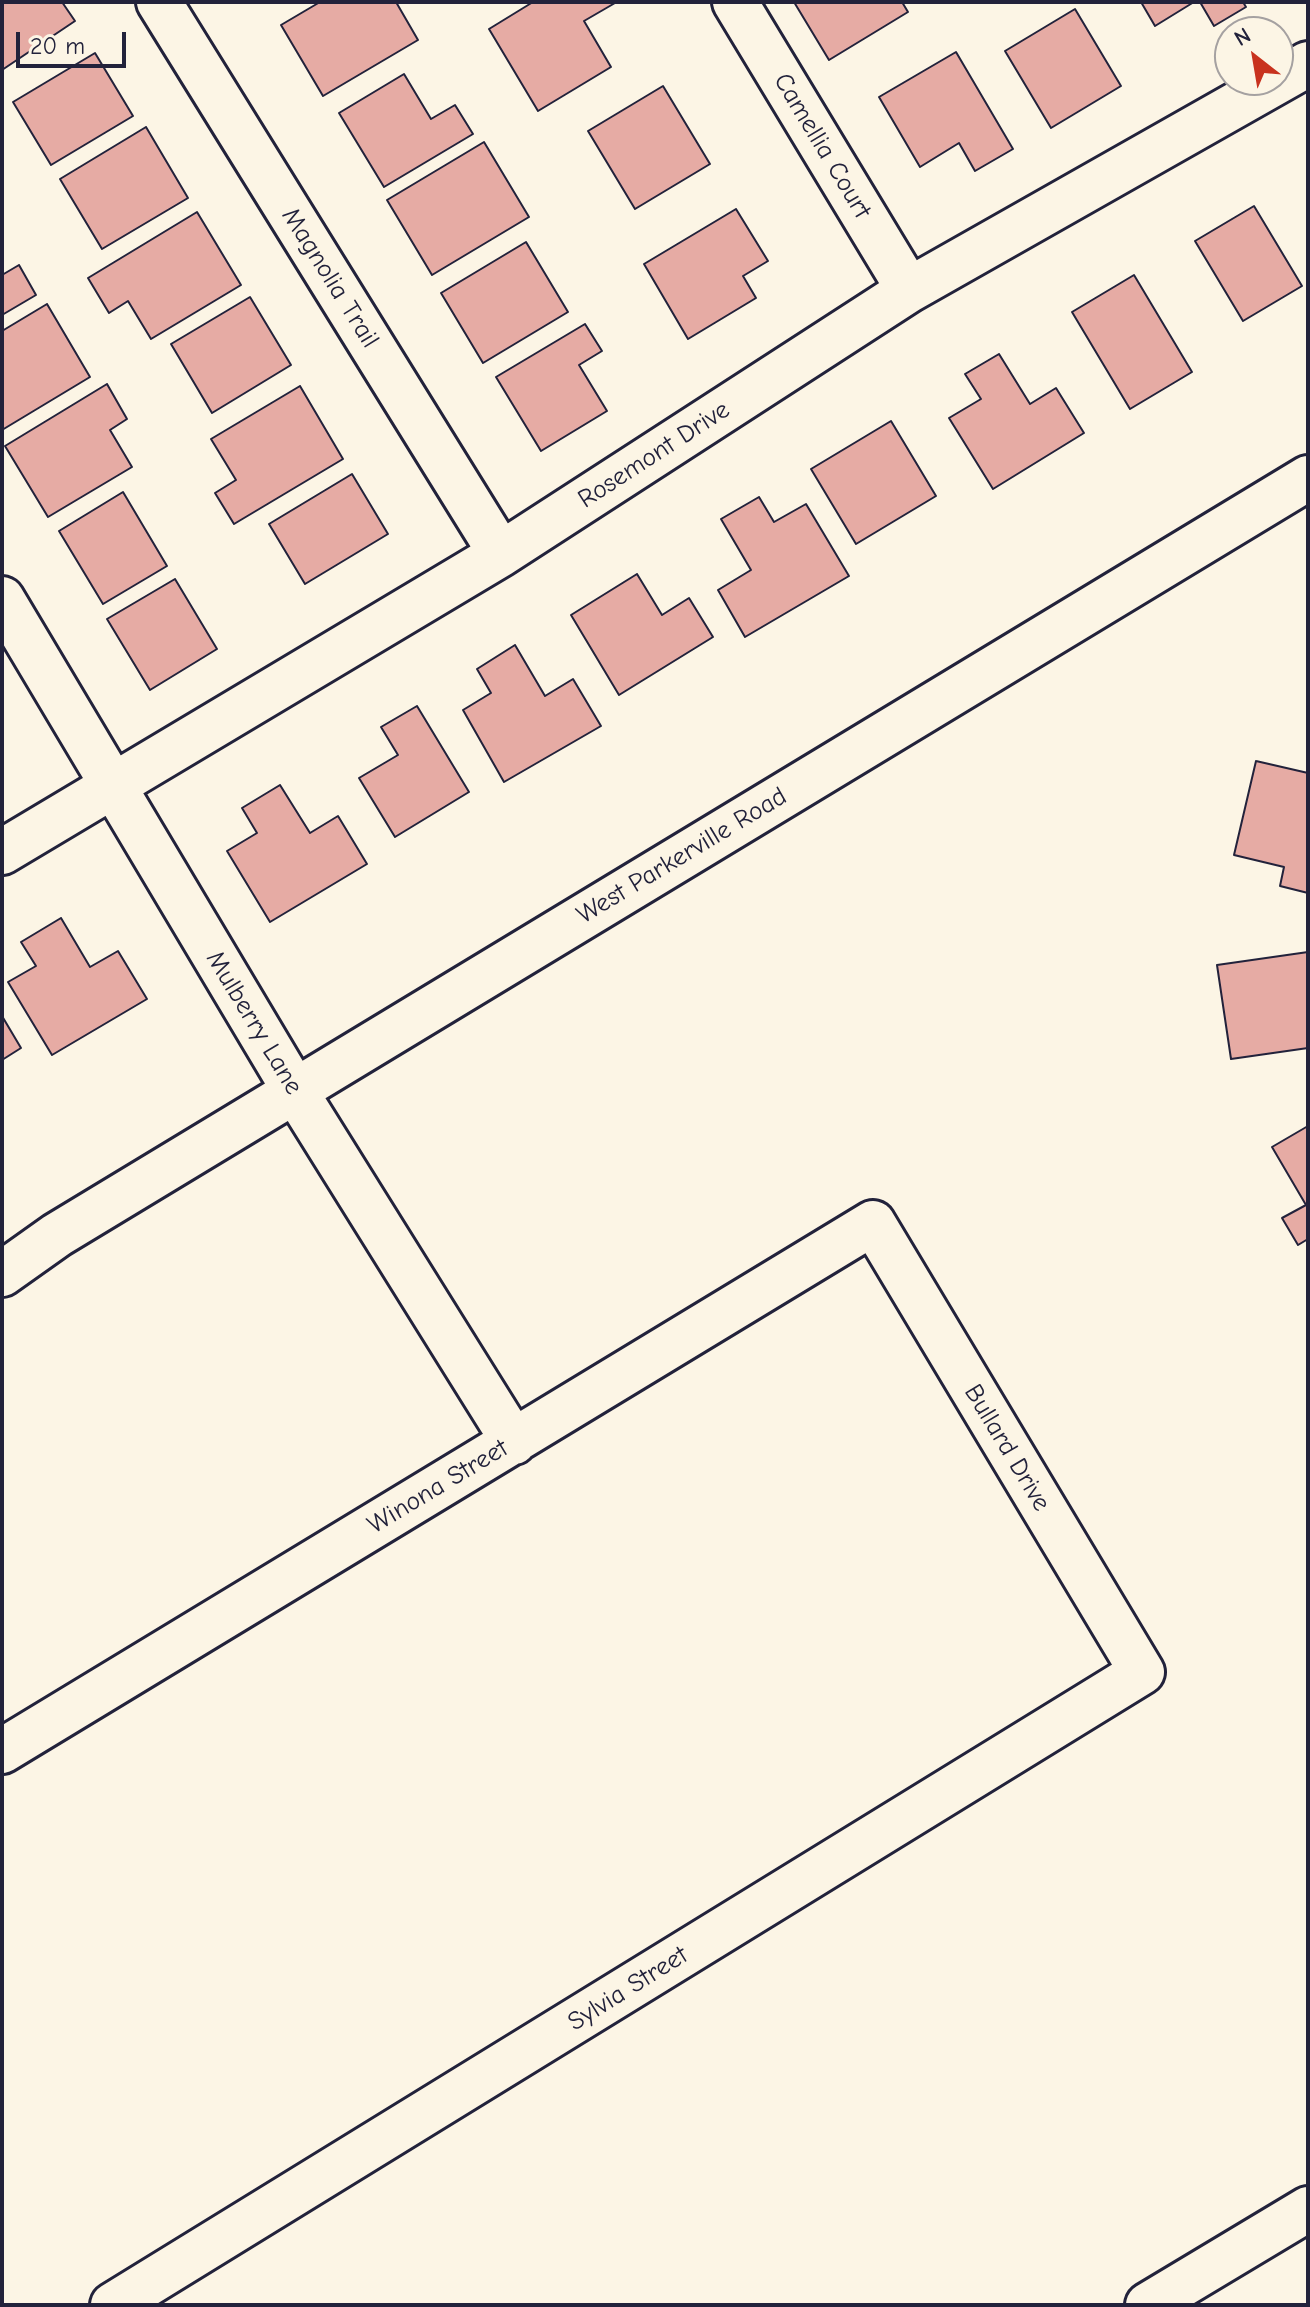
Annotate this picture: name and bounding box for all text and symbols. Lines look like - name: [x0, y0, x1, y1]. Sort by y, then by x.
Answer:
- scale bar: [20, 16, 130, 66]
- north arrow: [1214, 16, 1294, 96]
- text: N: [1230, 22, 1256, 52]
- text: 20 m: [30, 32, 85, 60]
- street label: Camellia Court: [766, 68, 878, 224]
- street label: Magnolia Trail: [275, 202, 385, 354]
- street label: Rosemont Drive: [572, 394, 736, 516]
- street label: West Parkerville Road: [571, 781, 793, 931]
- street label: Mulberry Lane: [199, 946, 309, 1100]
- street label: Bullard Drive: [957, 1379, 1057, 1517]
- street label: Winona Street: [362, 1433, 514, 1541]
- street label: Sylvia Street: [562, 1940, 694, 2038]

